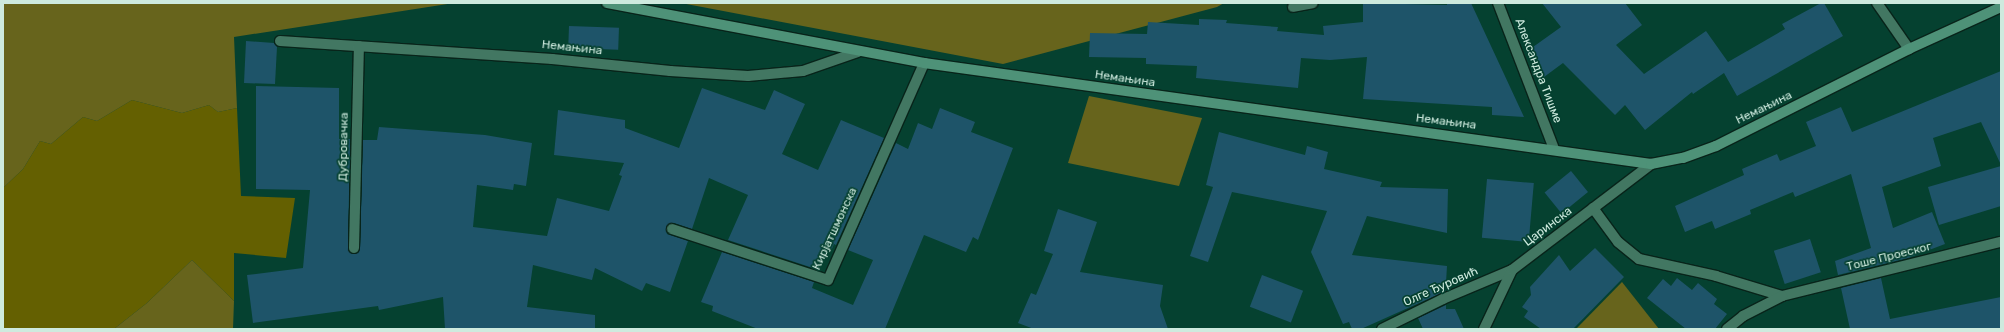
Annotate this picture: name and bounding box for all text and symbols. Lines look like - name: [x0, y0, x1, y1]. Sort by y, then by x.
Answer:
- street label: Александра Тишме: [1511, 17, 1565, 125]
- street label: Немањина: [541, 38, 603, 58]
- street label: Немањина: [1094, 68, 1156, 90]
- street label: Немањина: [1733, 88, 1795, 128]
- street label: Немањина: [1415, 111, 1477, 133]
- street label: Дубровачка: [336, 112, 352, 182]
- street label: Кирјатшмонска: [810, 185, 860, 273]
- street label: Царинска: [1521, 204, 1575, 250]
- street label: Тоше Проеског: [1845, 239, 1933, 275]
- street label: Олге Ђуровић: [1401, 264, 1481, 310]

